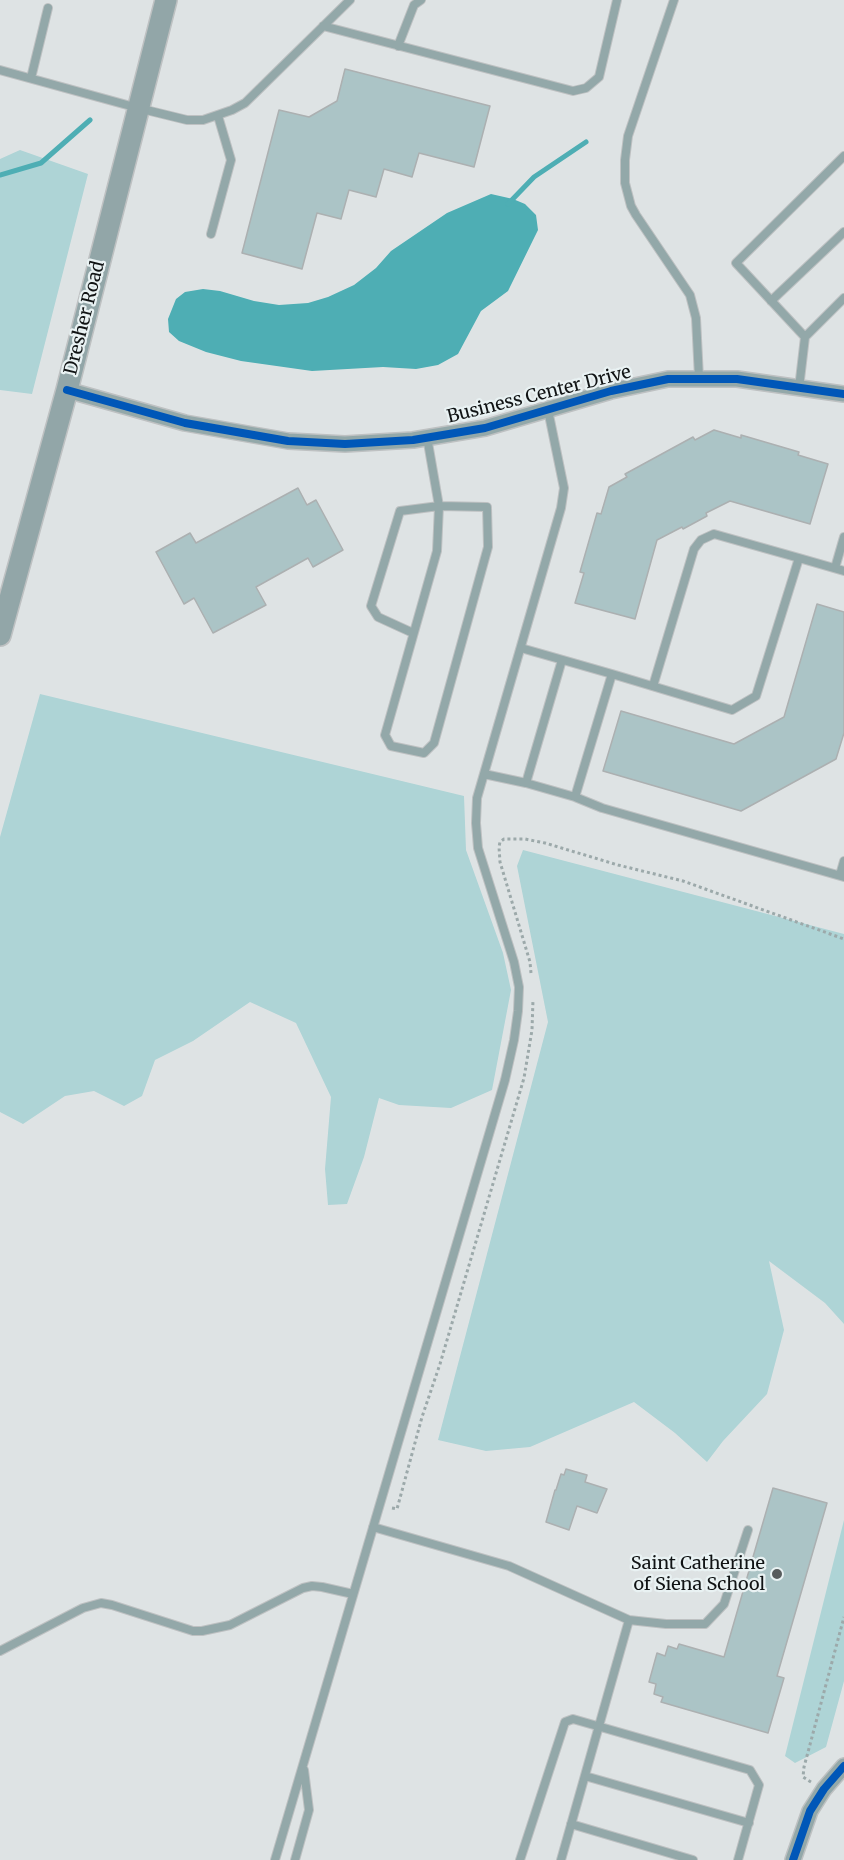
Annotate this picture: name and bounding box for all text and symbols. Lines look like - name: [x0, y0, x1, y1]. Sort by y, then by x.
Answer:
- street label: Dresher Road: [60, 259, 110, 377]
- street label: Business Center Drive: [445, 362, 633, 428]
- place label: Saint Catherine of Siena School: [631, 1553, 765, 1596]
- marker: Saint Catherine of Siena School: [770, 1567, 784, 1581]

